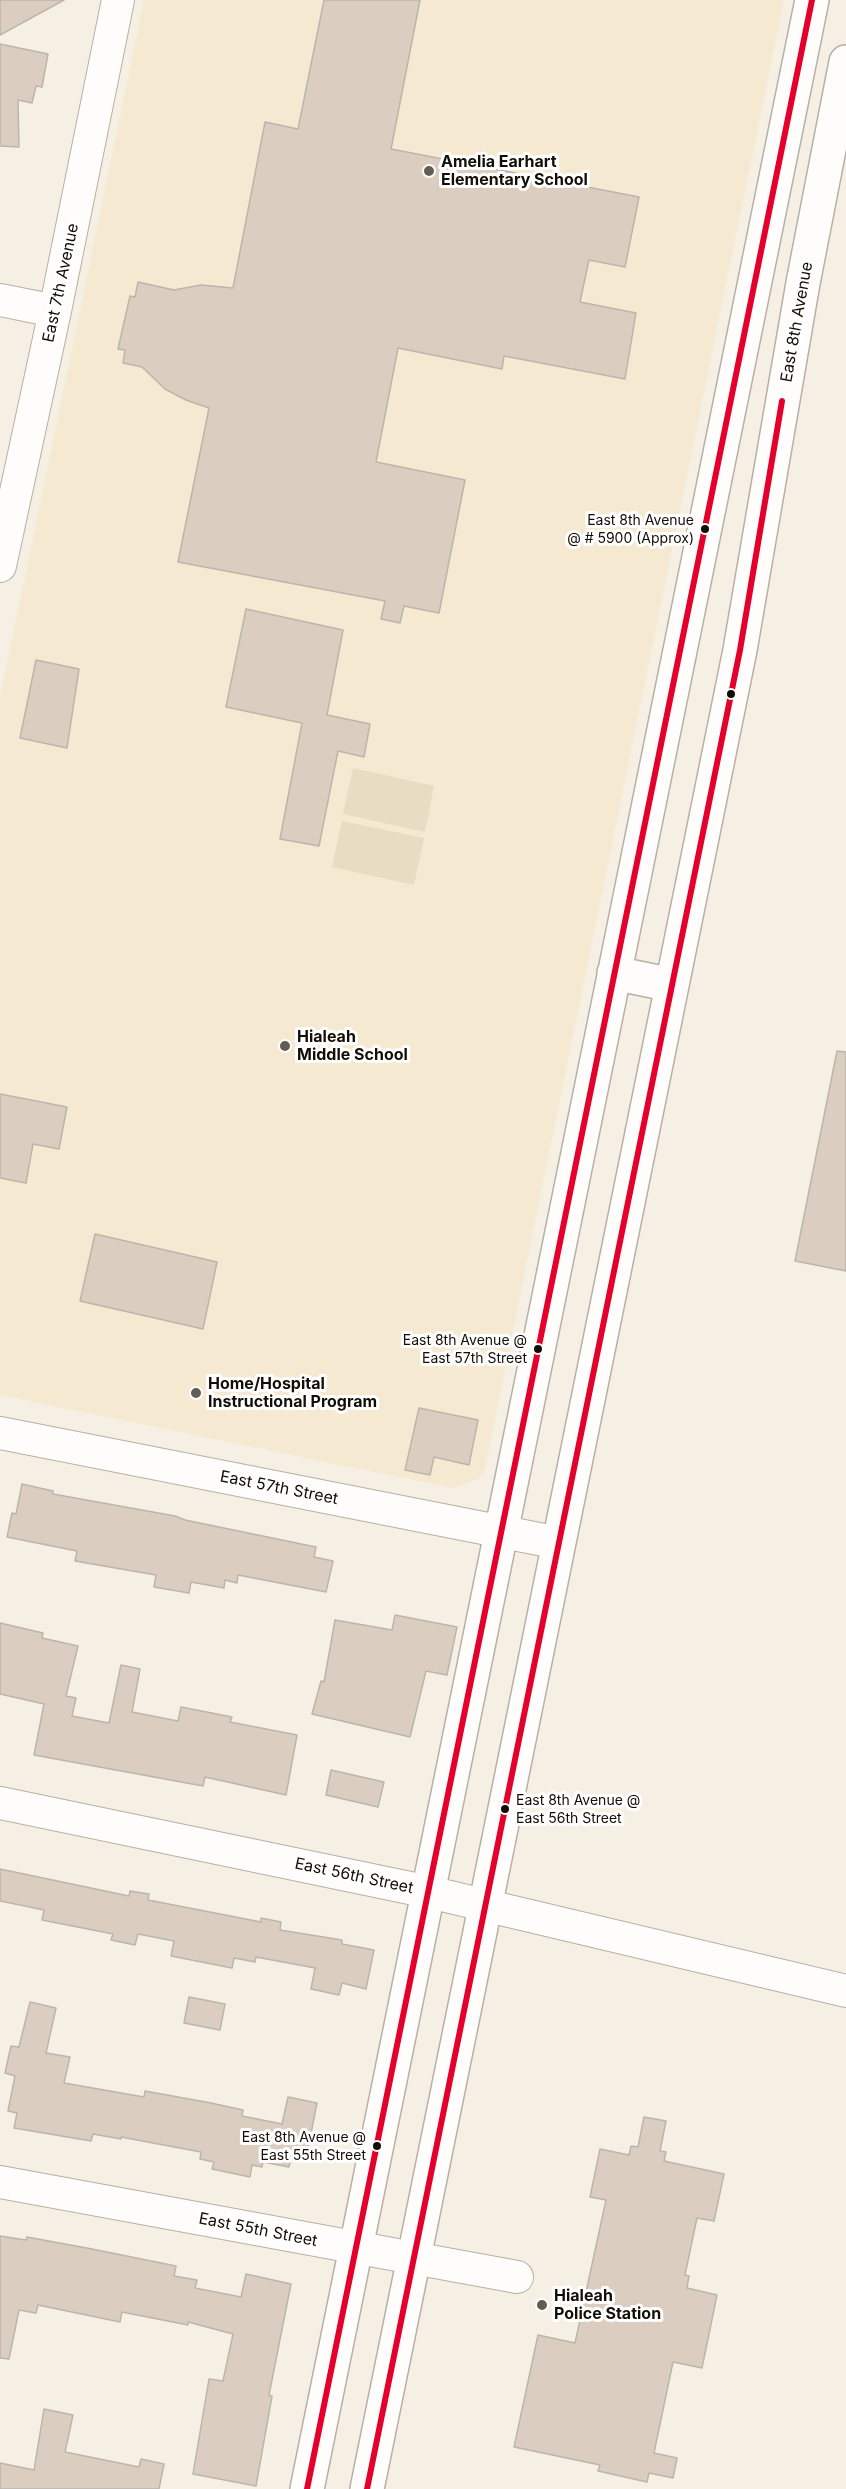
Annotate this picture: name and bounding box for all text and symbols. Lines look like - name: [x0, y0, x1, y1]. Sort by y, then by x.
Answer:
- place label: Amelia Earhart Elementary School: [441, 152, 588, 190]
- marker: Amelia Earhart Elementary School: [422, 164, 436, 178]
- street label: East 7th Avenue: [39, 222, 83, 344]
- street label: East 8th Avenue: [777, 260, 817, 384]
- place label: East 8th Avenue @ # 5900 (Approx): [567, 513, 694, 546]
- marker: East 8th Avenue @ # 5900 (Approx): [699, 523, 711, 535]
- unlabelled marker: [725, 688, 737, 700]
- place label: Hialeah Middle School: [297, 1027, 408, 1065]
- marker: Hialeah Middle School: [278, 1039, 292, 1053]
- place label: East 8th Avenue @ East 57th Street: [403, 1333, 527, 1366]
- marker: East 8th Avenue @ East 57th Street: [532, 1343, 544, 1355]
- place label: Home/Hospital Instructional Program: [208, 1374, 377, 1412]
- marker: Home/Hospital Instructional Program: [189, 1386, 203, 1400]
- street label: East 57th Street: [218, 1467, 340, 1509]
- place label: East 8th Avenue @ East 56th Street: [516, 1793, 640, 1826]
- marker: East 8th Avenue @ East 56th Street: [499, 1803, 511, 1815]
- street label: East 56th Street: [293, 1854, 415, 1898]
- place label: East 8th Avenue @ East 55th Street: [242, 2130, 366, 2162]
- marker: East 8th Avenue @ East 55th Street: [371, 2140, 383, 2152]
- street label: East 55th Street: [197, 2209, 319, 2251]
- place label: Hialeah Police Station: [554, 2286, 661, 2324]
- marker: Hialeah Police Station: [535, 2298, 549, 2312]

